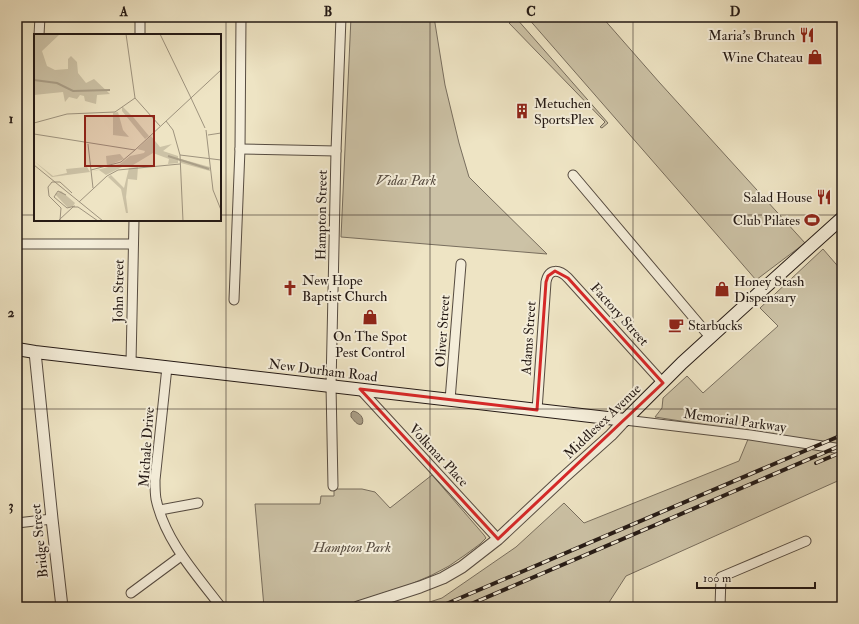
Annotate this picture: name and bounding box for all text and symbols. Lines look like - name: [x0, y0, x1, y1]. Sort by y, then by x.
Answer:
- text: A: [119, 4, 129, 20]
- text: B: [324, 4, 332, 20]
- text: C: [526, 4, 536, 20]
- text: D: [730, 4, 741, 20]
- restaurant icon: Maria's Brunch: [798, 26, 816, 44]
- place label: Maria's Brunch: [708, 27, 796, 44]
- inset map: [34, 34, 221, 221]
- shop icon: Wine Chateau: [806, 48, 824, 66]
- place label: Wine Chateau: [721, 49, 803, 66]
- place label: Metuchen SportsPlex: [534, 95, 595, 129]
- building icon: Metuchen SportsPlex: [513, 102, 531, 120]
- text: 1: [9, 111, 14, 127]
- street label: Hampton Street: [312, 169, 332, 260]
- park label: Vidas Park: [376, 172, 436, 189]
- restaurant icon: Salad House: [815, 188, 833, 206]
- place label: Salad House: [743, 189, 812, 206]
- sports icon: Club Pilates: [803, 211, 821, 229]
- place label: Club Pilates: [733, 212, 800, 229]
- street label: John Street: [109, 259, 128, 324]
- place label: New Hope Baptist Church: [302, 272, 388, 306]
- place label: Honey Stash Dispensary: [734, 273, 805, 307]
- church icon: New Hope Baptist Church: [281, 279, 299, 297]
- street label: Factory Street: [586, 279, 653, 350]
- shop icon: Honey Stash Dispensary: [713, 280, 731, 298]
- street label: Oliver Street: [431, 294, 454, 368]
- street label: Adams Street: [517, 300, 540, 376]
- text: 2: [8, 305, 15, 321]
- shop icon: On The Spot Pest Control: [361, 308, 379, 326]
- cafe icon: Starbucks: [667, 316, 685, 334]
- place label: Starbucks: [688, 317, 743, 334]
- place label: On The Spot Pest Control: [333, 328, 408, 361]
- street label: New Durham Road: [267, 355, 378, 386]
- street label: Middlesex Avenue: [560, 380, 645, 462]
- street label: Memorial Parkway: [682, 405, 788, 437]
- street label: Michale Drive: [135, 406, 158, 488]
- street label: Volkmar Place: [405, 420, 472, 490]
- text: 3: [9, 498, 14, 514]
- street label: Bridge Street: [27, 503, 52, 579]
- park label: Hampton Park: [312, 539, 391, 556]
- scale bar: [697, 564, 815, 590]
- text: 100 m: [703, 571, 732, 586]

